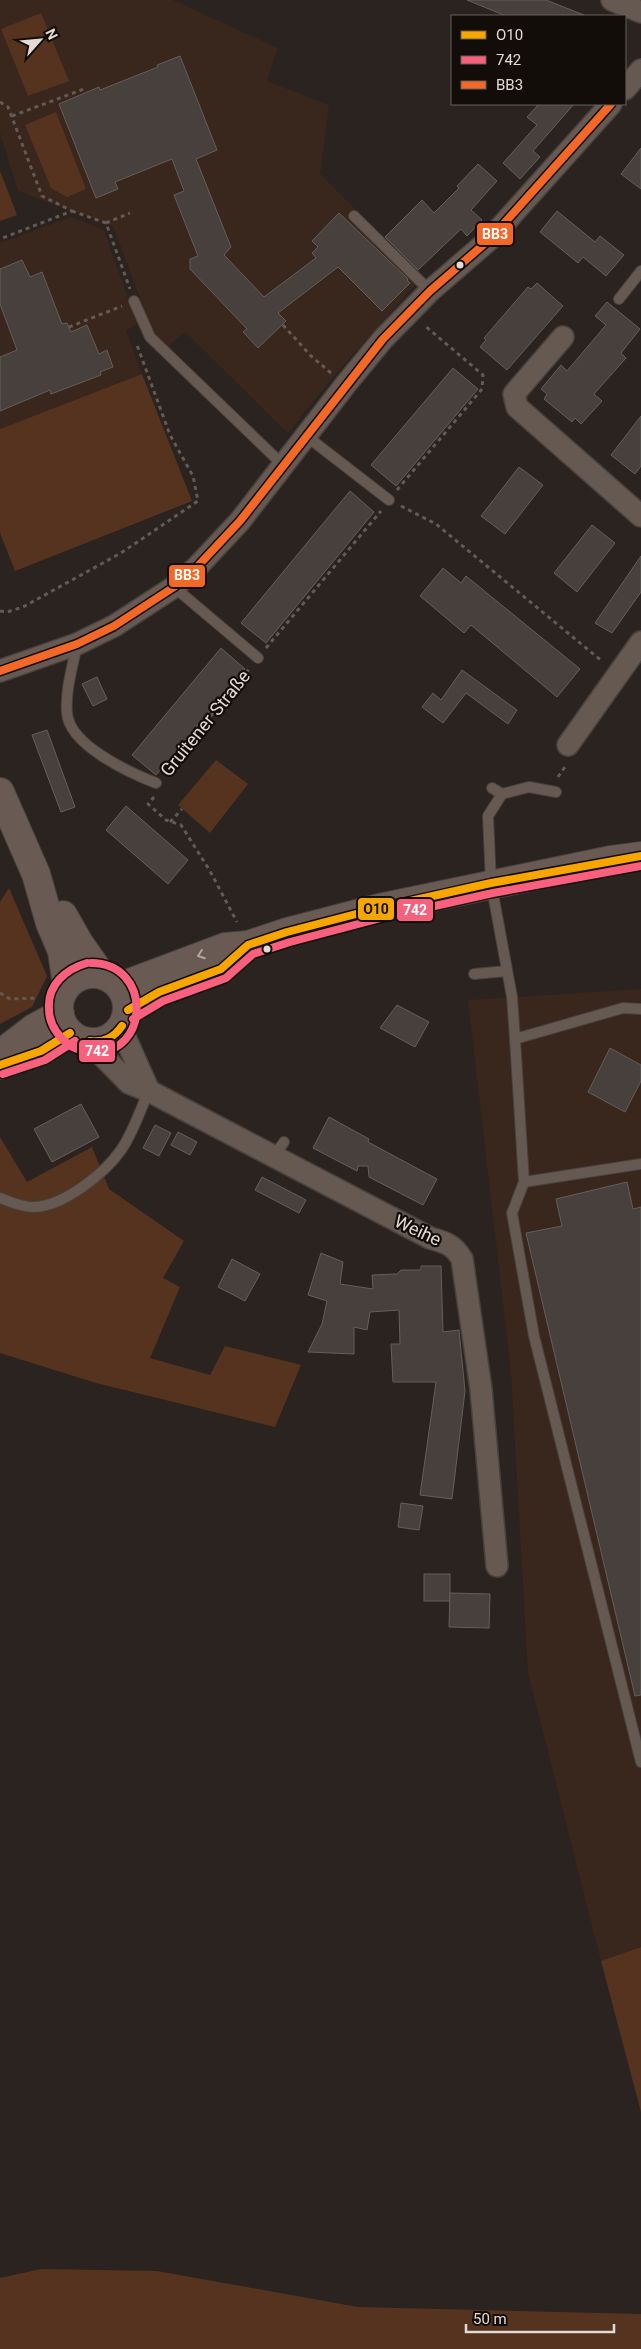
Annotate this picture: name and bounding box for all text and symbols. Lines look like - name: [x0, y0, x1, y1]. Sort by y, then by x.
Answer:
- north arrow: [15, 15, 65, 65]
- legend: [451, 15, 626, 105]
- text: N: [42, 26, 61, 42]
- text: O10: [496, 26, 523, 44]
- text: 742: [496, 51, 521, 69]
- text: BB3: [496, 76, 523, 94]
- line badge: BB3: [476, 222, 514, 246]
- text: BB3: [482, 226, 508, 242]
- unlabelled marker: [455, 260, 465, 270]
- line badge: BB3: [168, 564, 206, 588]
- text: BB3: [174, 567, 200, 583]
- street label: Gruitener Straße: [156, 666, 254, 780]
- line badge: O10: [357, 897, 395, 921]
- line badge: 742: [396, 898, 434, 922]
- text: O10: [363, 901, 389, 917]
- text: 742: [403, 902, 427, 918]
- unlabelled marker: [262, 944, 272, 954]
- one-way arrow: [198, 949, 206, 959]
- line badge: 742: [78, 1039, 116, 1063]
- text: 742: [85, 1043, 109, 1059]
- street label: Weihe: [391, 1210, 445, 1250]
- scale bar: [466, 2302, 614, 2334]
- text: 50 m: [473, 2310, 507, 2328]

